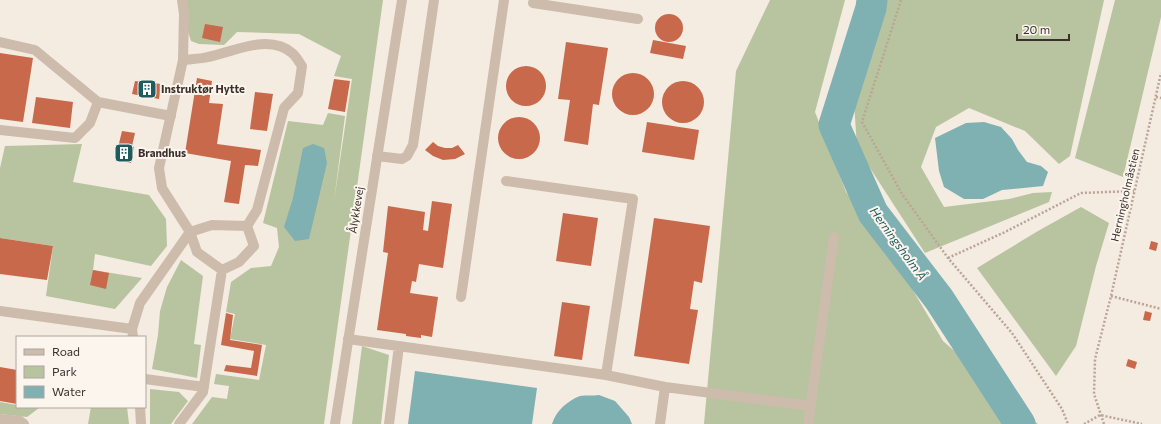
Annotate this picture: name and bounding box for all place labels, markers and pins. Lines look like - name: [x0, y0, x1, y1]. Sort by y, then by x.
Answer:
- building icon: Instruktør Hytte: [136, 78, 158, 100]
- place label: Instruktør Hytte: [161, 82, 245, 95]
- building icon: Brandhus: [113, 142, 135, 164]
- place label: Brandhus: [138, 146, 186, 159]

